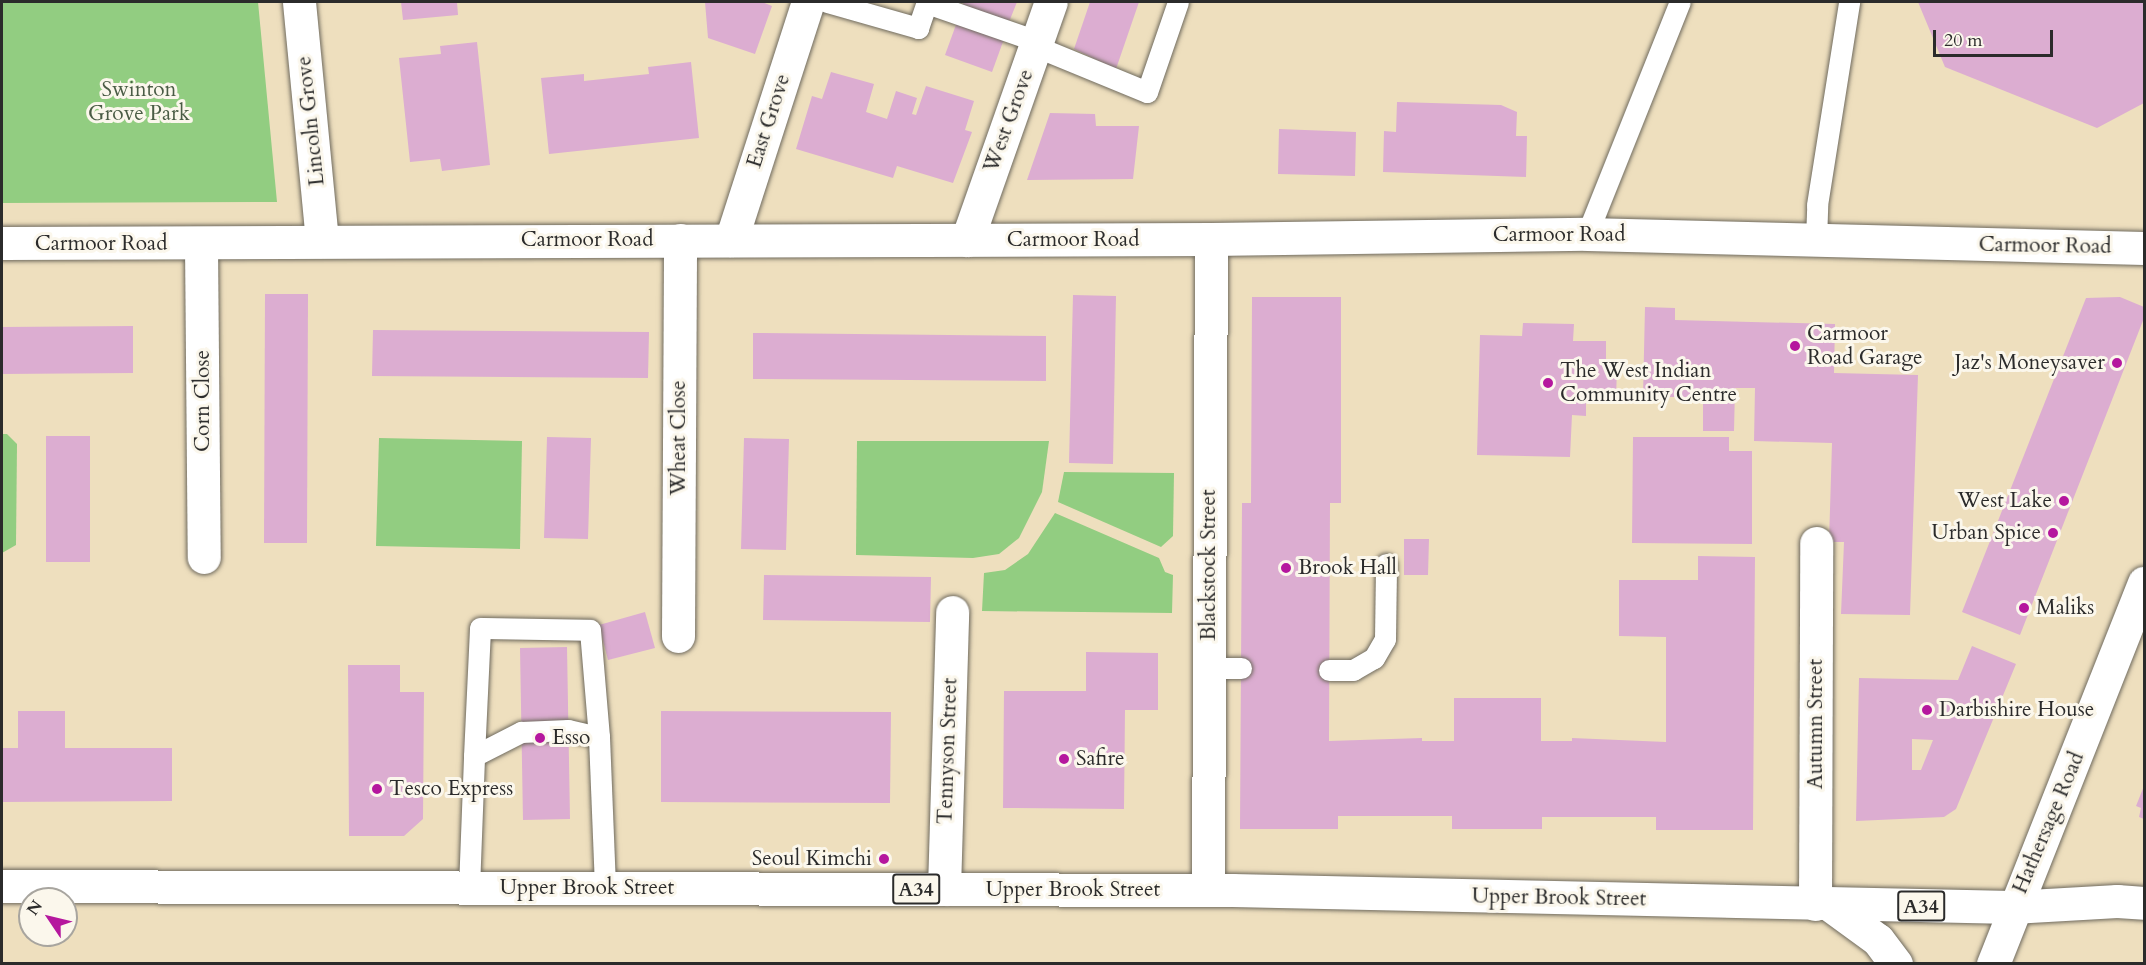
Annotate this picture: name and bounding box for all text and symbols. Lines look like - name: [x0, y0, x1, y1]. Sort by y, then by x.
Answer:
- scale bar: [1936, 18, 2056, 56]
- text: 20 m: [1944, 28, 1983, 53]
- street label: Lincoln Grove: [292, 55, 330, 187]
- street label: West Grove: [979, 66, 1039, 176]
- street label: East Grove: [742, 71, 796, 171]
- park label: Swinton Grove Park: [88, 77, 190, 127]
- street label: Carmoor Road: [1493, 222, 1625, 248]
- street label: Carmoor Road: [521, 227, 653, 253]
- street label: Carmoor Road: [1007, 227, 1139, 253]
- street label: Carmoor Road: [35, 231, 167, 257]
- street label: Carmoor Road: [1978, 232, 2112, 260]
- place label: Carmoor Road Garage: [1807, 321, 1923, 371]
- marker: Carmoor Road Garage: [1788, 339, 1802, 353]
- street label: Corn Close: [190, 350, 216, 452]
- place label: Jaz's Moneysaver: [1954, 350, 2105, 376]
- marker: Jaz's Moneysaver: [2110, 356, 2124, 370]
- place label: The West Indian Community Centre: [1560, 358, 1737, 408]
- marker: The West Indian Community Centre: [1541, 376, 1555, 390]
- street label: Wheat Close: [666, 381, 692, 495]
- place label: West Lake: [1957, 488, 2052, 514]
- street label: Blackstock Street: [1196, 489, 1222, 641]
- marker: West Lake: [2057, 494, 2071, 508]
- place label: Urban Spice: [1932, 520, 2041, 546]
- marker: Urban Spice: [2046, 526, 2060, 540]
- place label: Brook Hall: [1298, 555, 1397, 581]
- marker: Brook Hall: [1279, 561, 1293, 575]
- place label: Maliks: [2036, 595, 2094, 621]
- marker: Maliks: [2017, 601, 2031, 615]
- street label: Autumn Street: [1803, 659, 1829, 789]
- street label: Tennyson Street: [933, 677, 963, 825]
- place label: Darbishire House: [1939, 697, 2094, 723]
- marker: Darbishire House: [1920, 703, 1934, 717]
- place label: Esso: [552, 725, 590, 751]
- marker: Esso: [533, 731, 547, 745]
- place label: Safire: [1076, 746, 1125, 772]
- street label: Hathersage Road: [2008, 748, 2090, 898]
- marker: Safire: [1057, 752, 1071, 766]
- place label: Tesco Express: [389, 776, 513, 802]
- marker: Tesco Express: [370, 782, 384, 796]
- place label: Seoul Kimchi: [752, 846, 872, 872]
- marker: Seoul Kimchi: [877, 852, 891, 866]
- road number: A34: [892, 872, 940, 906]
- street label: Upper Brook Street: [500, 875, 674, 901]
- street label: Upper Brook Street: [986, 877, 1160, 903]
- street label: Upper Brook Street: [1472, 884, 1646, 912]
- north arrow: [18, 887, 78, 947]
- road number: A34: [1897, 889, 1945, 923]
- text: N: [22, 896, 48, 920]

